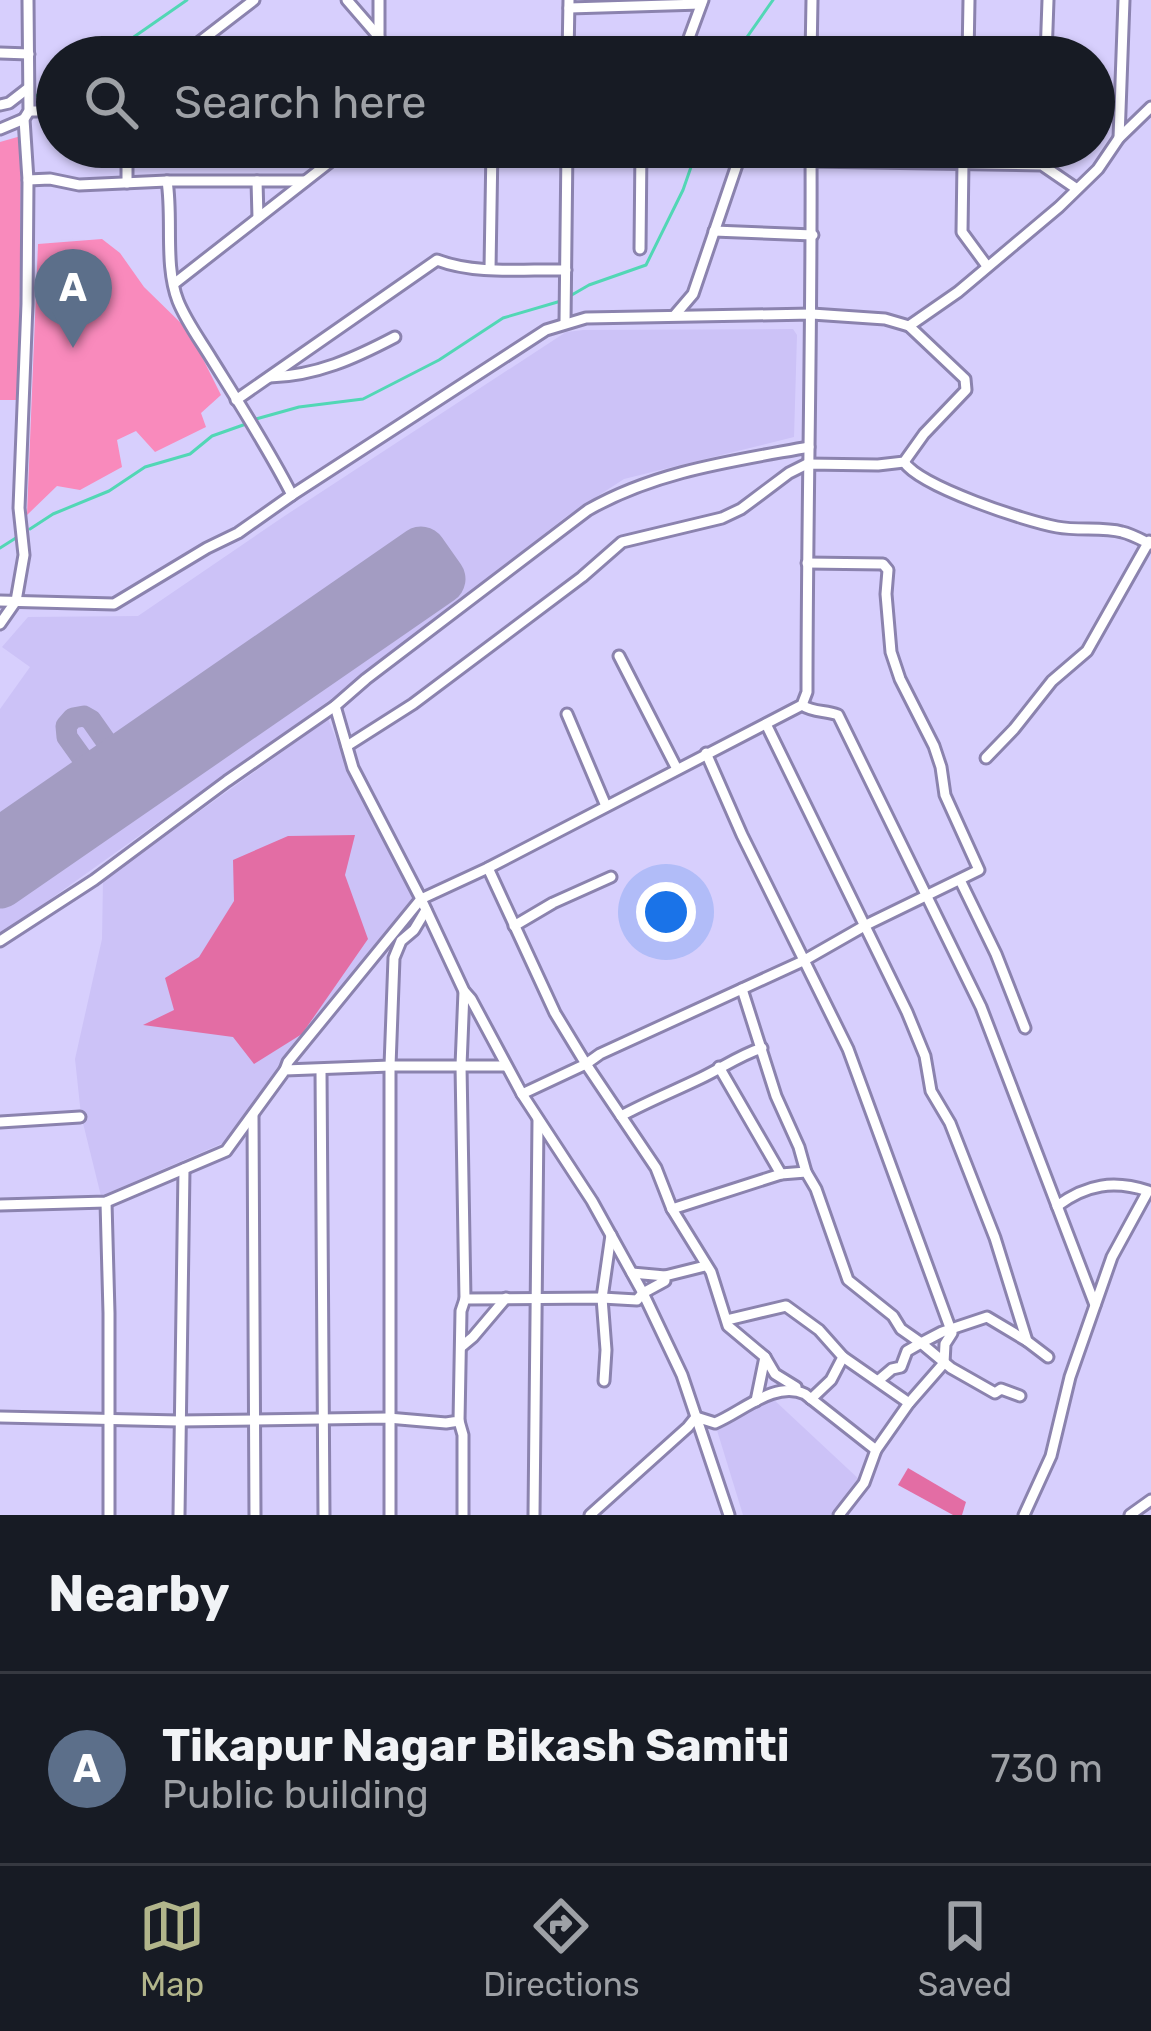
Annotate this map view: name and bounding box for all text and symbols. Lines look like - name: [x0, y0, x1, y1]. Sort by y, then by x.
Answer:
- search box: [36, 36, 1115, 168]
- icon: search: [78, 69, 144, 135]
- text: Search here: [174, 76, 426, 129]
- pin: A: [34, 249, 112, 348]
- your location: [636, 882, 696, 942]
- text: Nearby: [48, 1563, 230, 1624]
- text: Tikapur Nagar Bikash Samiti: [162, 1719, 790, 1772]
- text: A: [73, 1746, 101, 1792]
- text: 730 m: [991, 1746, 1103, 1792]
- text: Public building: [162, 1772, 429, 1818]
- tab: Map: [139, 1893, 205, 2004]
- tab: Directions: [483, 1893, 640, 2004]
- tab: Saved: [918, 1893, 1012, 2004]

